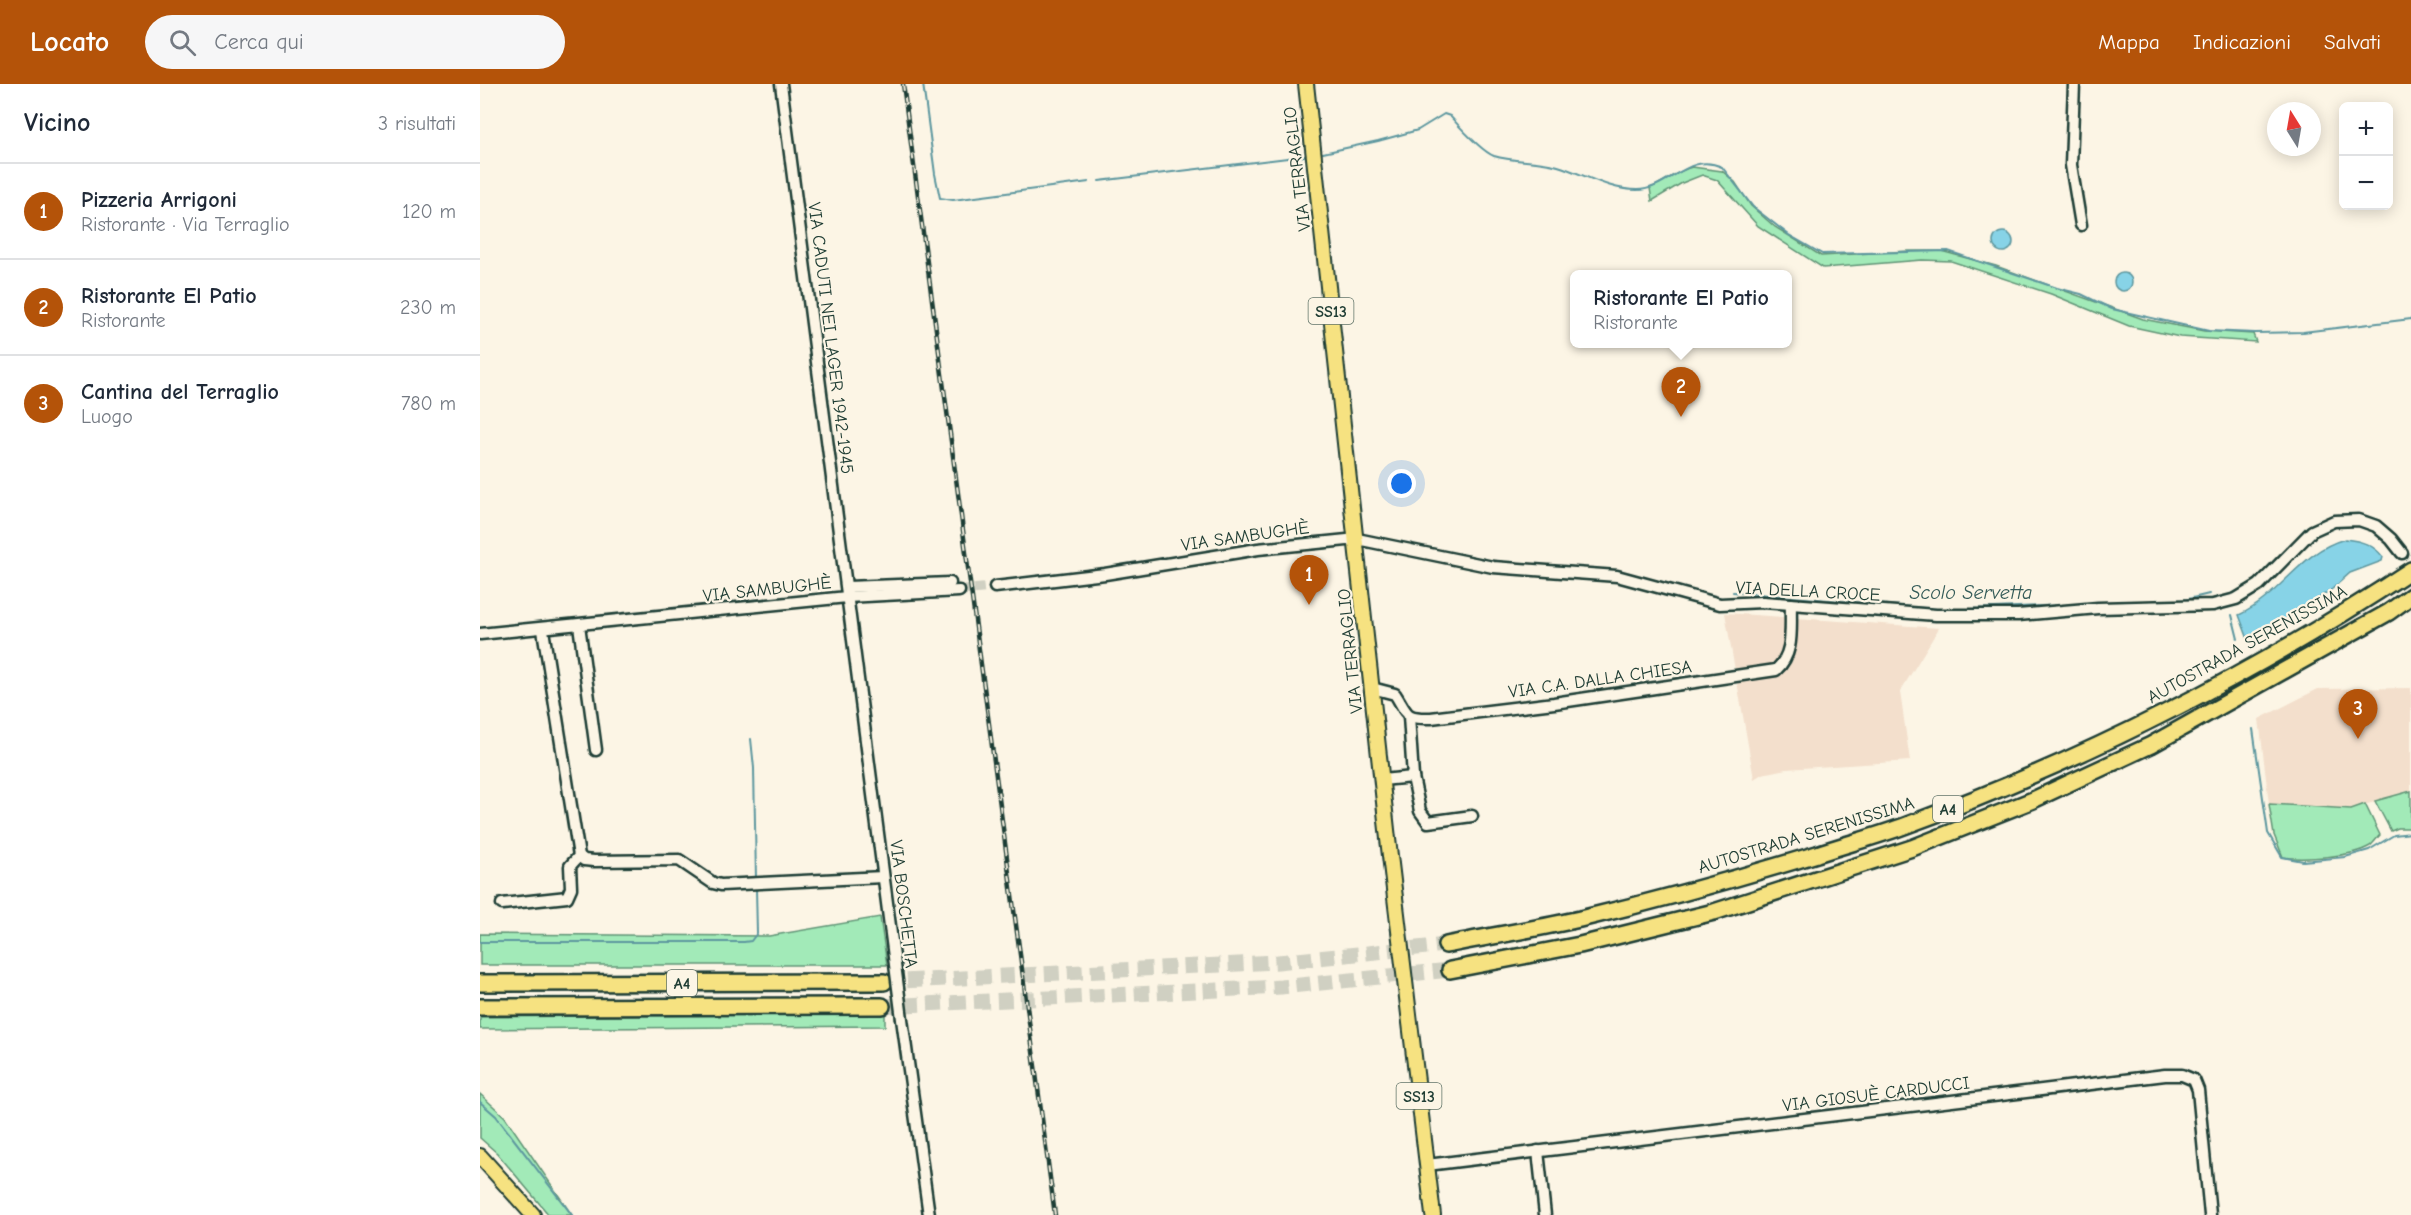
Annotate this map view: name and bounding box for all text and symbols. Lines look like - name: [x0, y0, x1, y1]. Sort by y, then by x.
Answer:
- search box: [145, 15, 565, 69]
- text: Locato: [30, 26, 109, 58]
- icon: search: [166, 26, 199, 59]
- text: Cerca qui: [214, 29, 304, 55]
- text: Mappa: [2098, 30, 2160, 54]
- text: Indicazioni: [2193, 30, 2291, 54]
- text: Salvati: [2324, 30, 2381, 54]
- north arrow: [2267, 102, 2321, 156]
- map controls: [2339, 102, 2393, 210]
- button: +: [2339, 102, 2393, 156]
- street label: VIA TERRAGLIO: [1279, 105, 1316, 232]
- text: Vicino: [24, 108, 90, 138]
- text: 3 risultati: [378, 112, 456, 135]
- button: −: [2339, 156, 2393, 210]
- text: Pizzeria Arrigoni: [81, 187, 237, 213]
- text: 1: [40, 200, 47, 223]
- text: 120 m: [402, 200, 456, 223]
- street label: VIA CADUTI NEI LAGER 1942-1945: [803, 201, 858, 475]
- text: Ristorante · Via Terraglio: [81, 213, 290, 236]
- popup: [1570, 270, 1792, 348]
- text: Ristorante El Patio: [81, 283, 257, 309]
- text: Ristorante El Patio: [1593, 285, 1769, 311]
- text: 2: [39, 296, 48, 319]
- text: 230 m: [400, 296, 456, 319]
- road number: SS13: [1308, 298, 1354, 324]
- text: Ristorante: [81, 309, 166, 332]
- text: Ristorante: [1593, 311, 1678, 334]
- pin: 2: [1662, 368, 1700, 417]
- text: Cantina del Terraglio: [81, 379, 279, 405]
- text: 3: [39, 392, 48, 415]
- text: 780 m: [401, 392, 456, 415]
- text: Luogo: [81, 405, 133, 428]
- your location: [1387, 469, 1416, 498]
- street label: VIA SAMBUGHÈ: [1180, 516, 1311, 556]
- pin: 1: [1290, 556, 1328, 605]
- street label: VIA SAMBUGHÈ: [702, 571, 832, 607]
- street label: VIA DELLA CROCE: [1735, 577, 1881, 606]
- water label: Scolo Servetta: [1910, 581, 2032, 604]
- street label: AUTOSTRADA SERENISSIMA: [2144, 581, 2351, 708]
- street label: VIA TERRAGLIO: [1334, 588, 1367, 714]
- street label: VIA C.A. DALLA CHIESA: [1507, 656, 1693, 703]
- pin: 3: [2338, 690, 2378, 739]
- street label: AUTOSTRADA SERENISSIMA: [1696, 793, 1917, 878]
- road number: A4: [1933, 796, 1963, 822]
- street label: VIA BOSCHETTA: [885, 839, 922, 969]
- road number: A4: [667, 970, 697, 996]
- street label: VIA GIOSUÈ CARDUCCI: [1781, 1072, 1971, 1116]
- road number: SS13: [1396, 1083, 1442, 1109]

